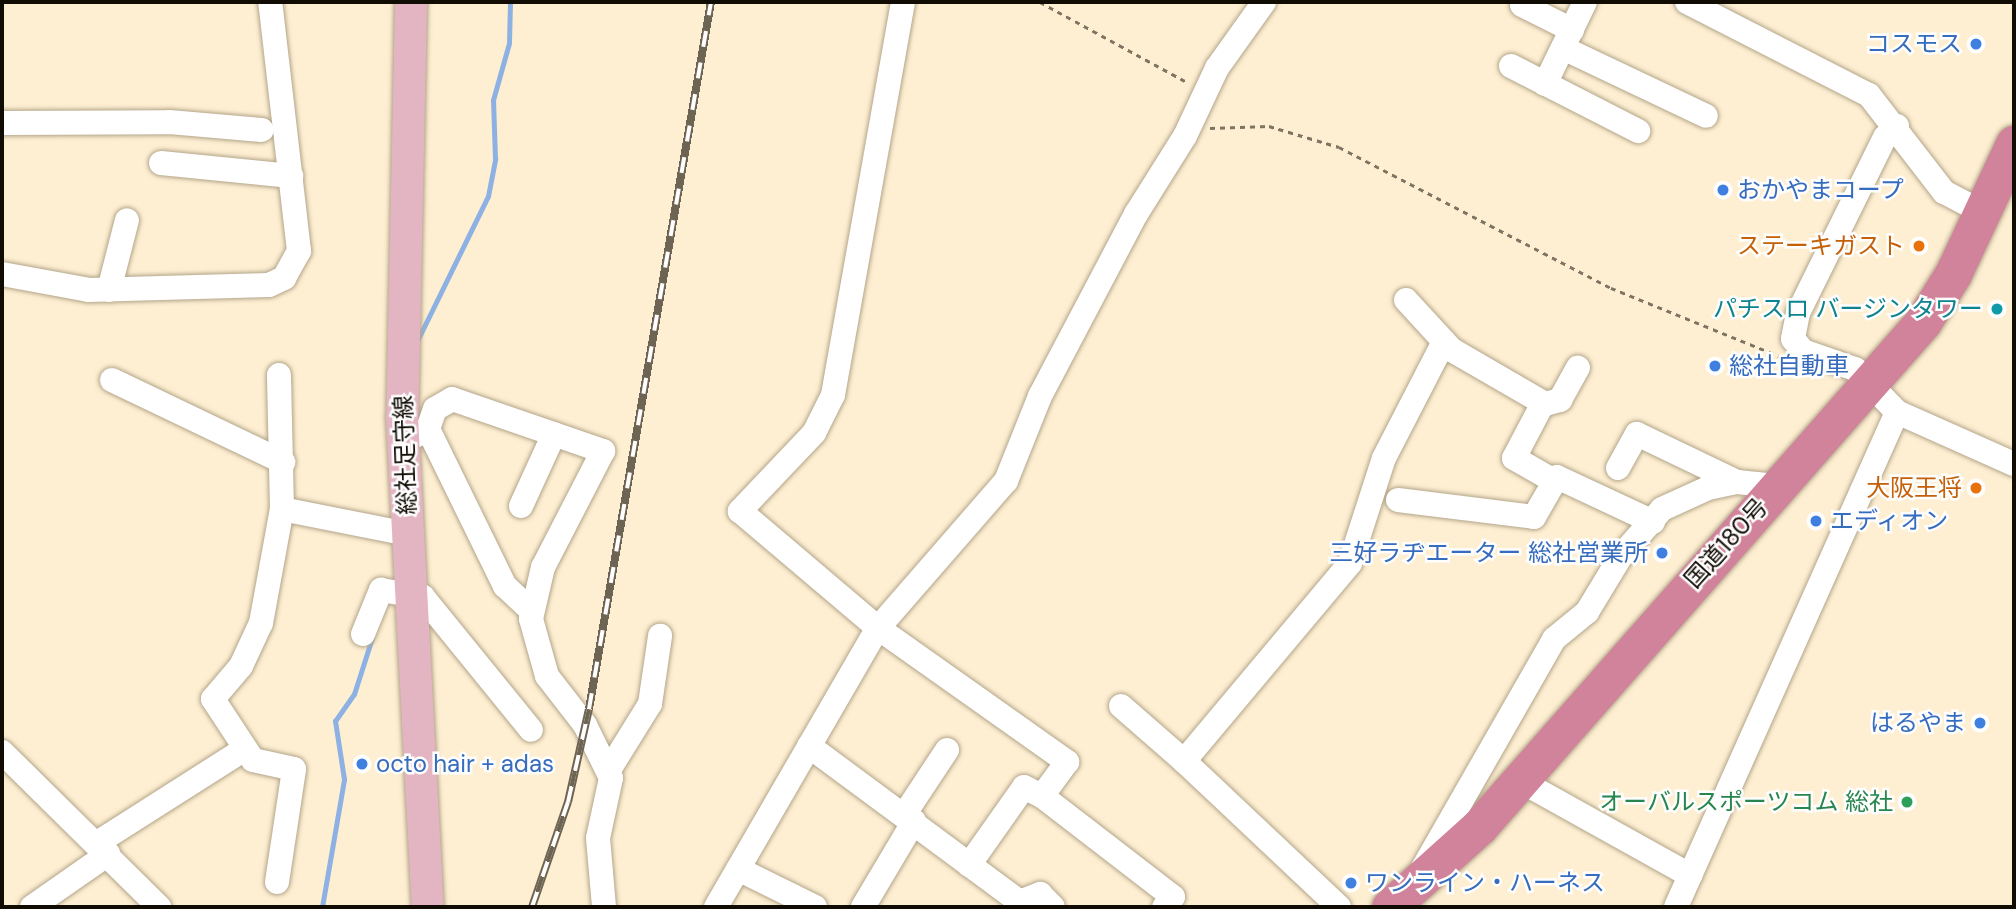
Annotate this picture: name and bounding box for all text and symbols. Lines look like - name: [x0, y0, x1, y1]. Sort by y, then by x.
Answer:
- place label: コスモス: [1866, 30, 1962, 58]
- marker: コスモス: [1968, 36, 1984, 52]
- place label: おかやまコープ: [1737, 176, 1905, 204]
- marker: おかやまコープ: [1715, 182, 1731, 198]
- place label: ステーキガスト: [1737, 232, 1905, 260]
- marker: ステーキガスト: [1911, 238, 1927, 254]
- place label: パチスロ バージンタワー: [1713, 295, 1983, 323]
- marker: パチスロ バージンタワー: [1989, 301, 2005, 317]
- place label: 総社自動車: [1729, 352, 1849, 380]
- marker: 総社自動車: [1707, 358, 1723, 374]
- street label: 総社足守線: [389, 395, 421, 515]
- place label: 大阪王将: [1866, 474, 1962, 502]
- marker: 大阪王将: [1968, 480, 1984, 496]
- street label: 国道180号: [1678, 492, 1774, 594]
- place label: エディオン: [1830, 507, 1950, 535]
- marker: エディオン: [1808, 513, 1824, 529]
- place label: 三好ラヂエーター 総社営業所: [1330, 539, 1648, 567]
- marker: 三好ラヂエーター 総社営業所: [1654, 545, 1670, 561]
- place label: はるやま: [1870, 709, 1966, 737]
- marker: はるやま: [1972, 715, 1988, 731]
- place label: octo hair + adas: [376, 750, 554, 778]
- marker: octo hair + adas: [354, 756, 370, 772]
- place label: オーバルスポーツコム 総社: [1599, 788, 1893, 816]
- marker: オーバルスポーツコム 総社: [1899, 794, 1915, 810]
- place label: ワンライン・ハーネス: [1365, 869, 1605, 897]
- marker: ワンライン・ハーネス: [1343, 875, 1359, 891]

